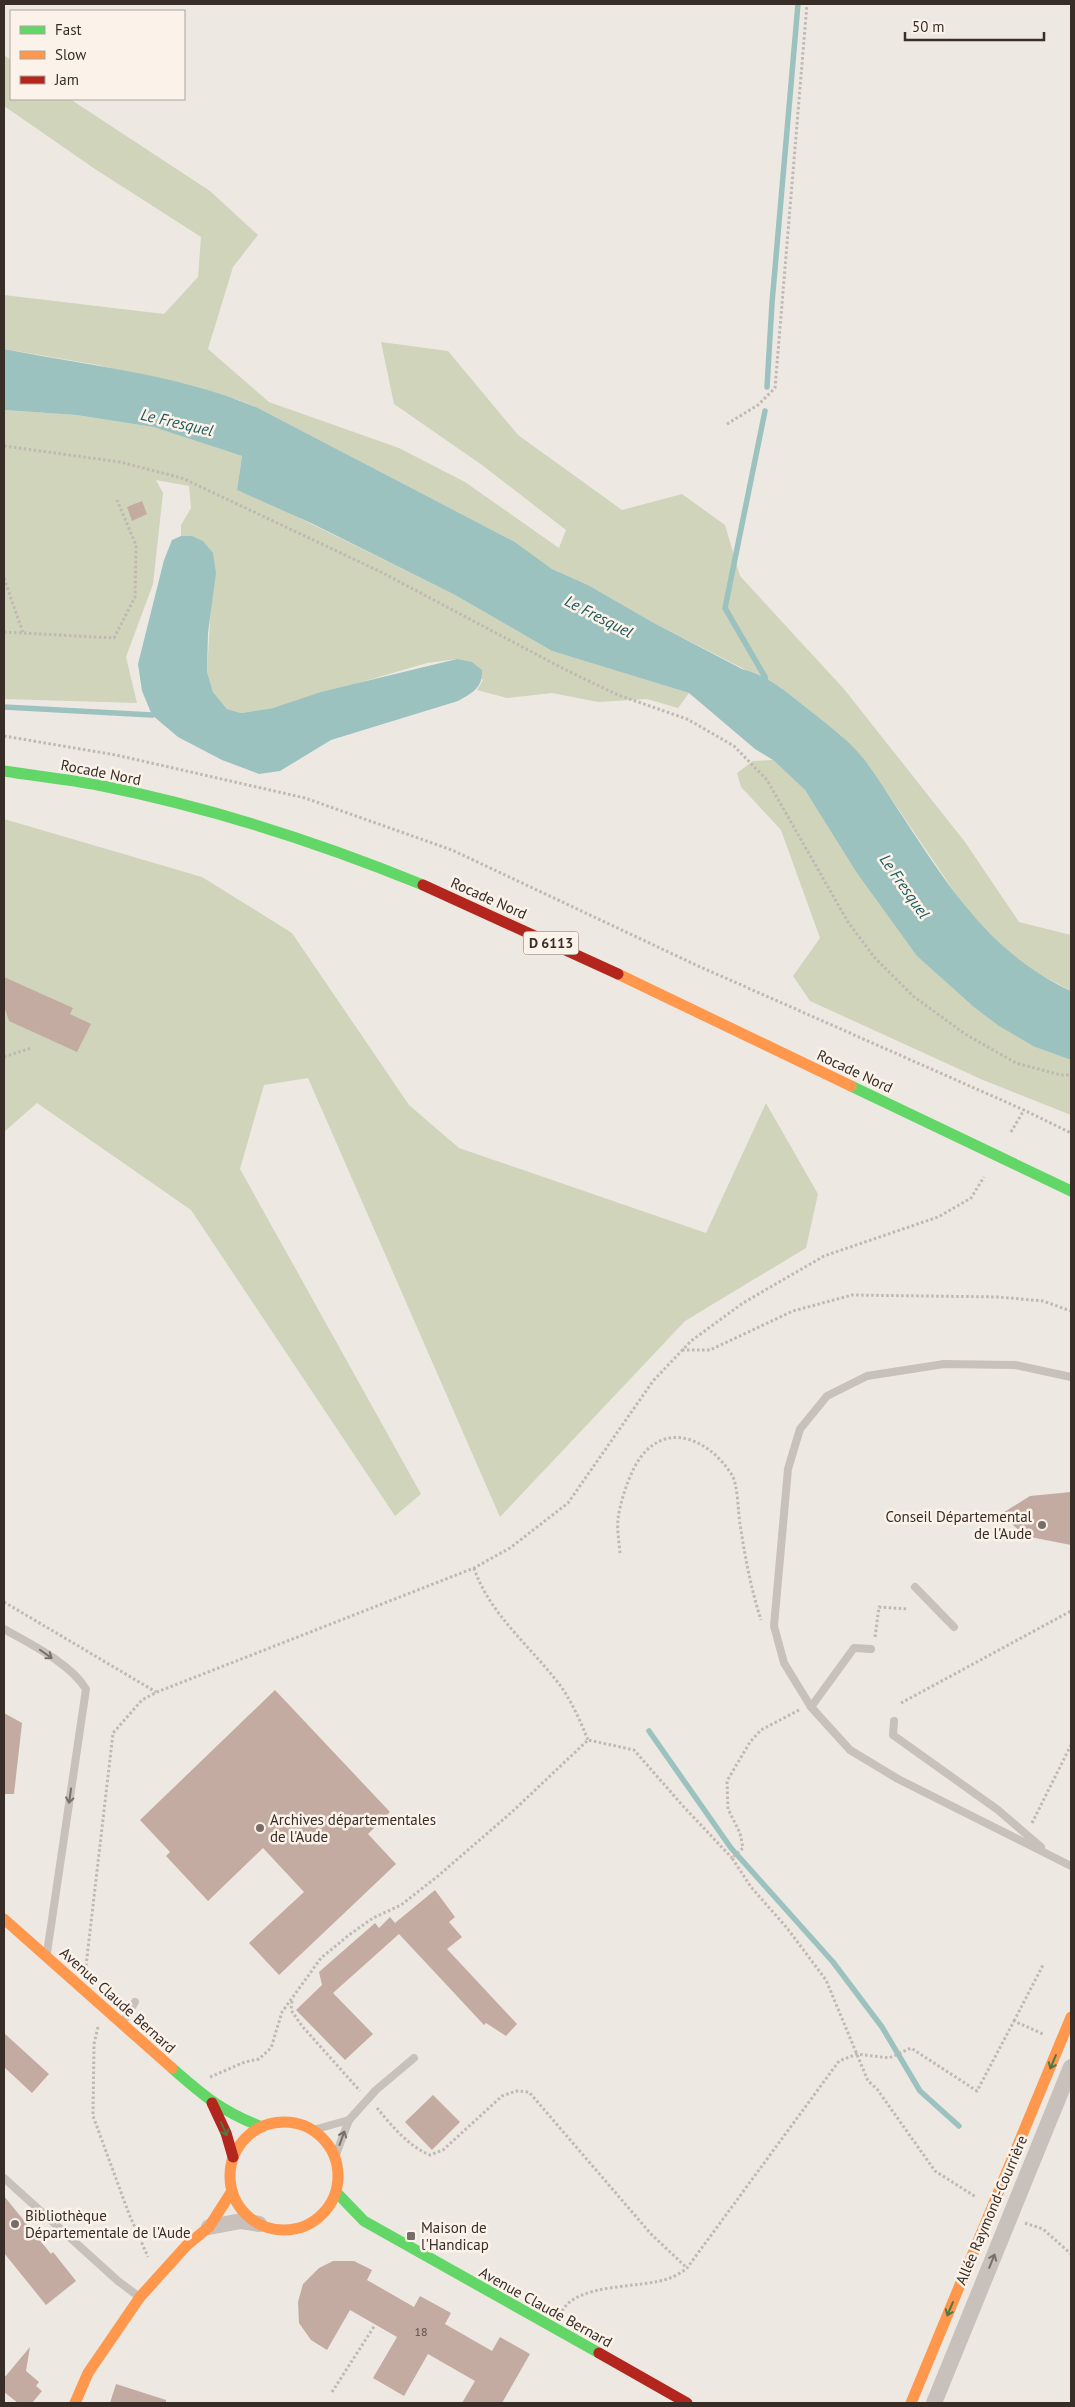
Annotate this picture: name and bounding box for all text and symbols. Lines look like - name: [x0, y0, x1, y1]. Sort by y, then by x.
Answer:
- legend: [10, 10, 185, 100]
- scale bar: [905, 10, 1044, 42]
- text: 50 m: [912, 17, 945, 36]
- text: Fast: [55, 20, 82, 39]
- text: Slow: [55, 45, 86, 64]
- text: Jam: [54, 70, 79, 89]
- water label: Le Fresquel: [139, 404, 216, 440]
- water label: Le Fresquel: [562, 590, 637, 642]
- street label: Rocade Nord: [59, 755, 143, 789]
- water label: Le Fresquel: [876, 850, 935, 923]
- street label: Rocade Nord: [448, 873, 530, 923]
- road number: D 6113: [524, 931, 578, 954]
- street label: Rocade Nord: [814, 1045, 896, 1097]
- place label: Conseil Départemental de l'Aude: [885, 1507, 1033, 1543]
- marker: Conseil Départemental de l'Aude: [1036, 1519, 1048, 1531]
- one-way arrow: [38, 1649, 52, 1659]
- one-way arrow: [65, 1787, 75, 1803]
- place label: Archives départementales de l'Aude: [270, 1810, 436, 1846]
- marker: Archives départementales de l'Aude: [254, 1822, 266, 1834]
- street label: Avenue Claude Bernard: [56, 1943, 180, 2057]
- one-way arrow: [1047, 2054, 1057, 2069]
- one-way arrow: [220, 2121, 230, 2136]
- one-way arrow: [338, 2131, 347, 2147]
- street label: Allée Raymond-Courrière: [951, 2132, 1031, 2288]
- place label: Bibliothèque Départementale de l'Aude: [25, 2206, 191, 2242]
- marker: Bibliothèque Départementale de l'Aude: [9, 2218, 21, 2230]
- place label: Maison de l'Handicap: [421, 2218, 489, 2254]
- marker: Maison de l'Handicap: [405, 2230, 417, 2242]
- one-way arrow: [988, 2254, 997, 2269]
- street label: Avenue Claude Bernard: [476, 2262, 616, 2352]
- one-way arrow: [944, 2301, 954, 2316]
- house number: 18: [414, 2324, 428, 2339]

